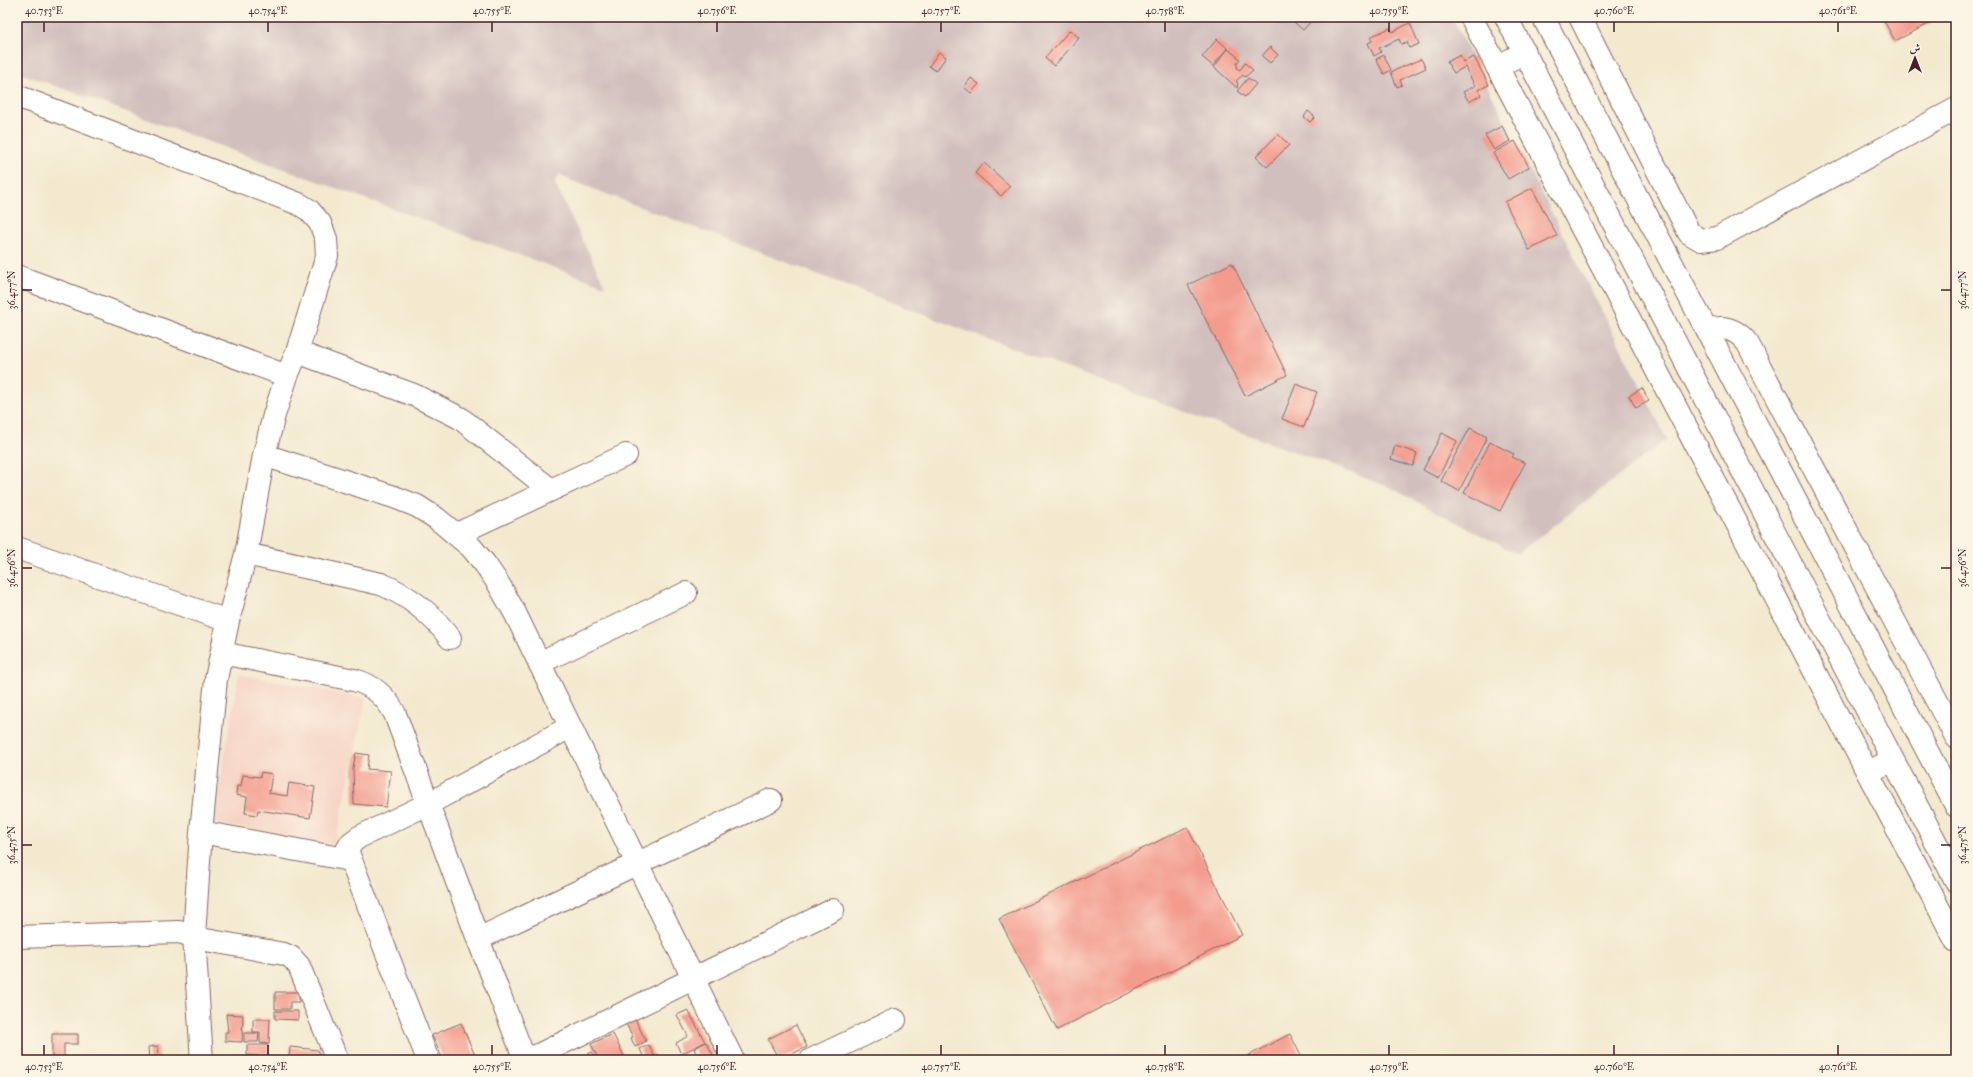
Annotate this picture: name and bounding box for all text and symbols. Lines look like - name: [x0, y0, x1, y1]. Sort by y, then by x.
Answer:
- text: 40.753°E: [25, 5, 63, 17]
- text: 40.754°E: [249, 5, 287, 17]
- text: 40.755°E: [473, 5, 511, 17]
- text: 40.756°E: [698, 5, 736, 17]
- text: 40.757°E: [922, 5, 960, 17]
- text: 40.758°E: [1146, 5, 1184, 17]
- text: 40.759°E: [1369, 5, 1409, 17]
- text: 40.760°E: [1594, 5, 1634, 17]
- text: 40.761°E: [1819, 5, 1857, 17]
- north arrow: [1895, 38, 1935, 78]
- text: ش: [1910, 42, 1921, 55]
- text: 36.477°N: [6, 270, 18, 310]
- text: 36.477°N: [1957, 270, 1969, 310]
- text: 36.476°N: [6, 548, 18, 587]
- text: 36.476°N: [1957, 548, 1969, 587]
- text: 36.475°N: [6, 825, 18, 864]
- text: 36.475°N: [1957, 825, 1969, 864]
- text: 40.753°E: [25, 1061, 63, 1073]
- text: 40.754°E: [249, 1061, 287, 1073]
- text: 40.755°E: [473, 1061, 511, 1073]
- text: 40.756°E: [698, 1061, 736, 1073]
- text: 40.757°E: [922, 1061, 960, 1073]
- text: 40.758°E: [1146, 1061, 1184, 1073]
- text: 40.759°E: [1369, 1061, 1409, 1073]
- text: 40.760°E: [1594, 1061, 1634, 1073]
- text: 40.761°E: [1819, 1061, 1857, 1073]

